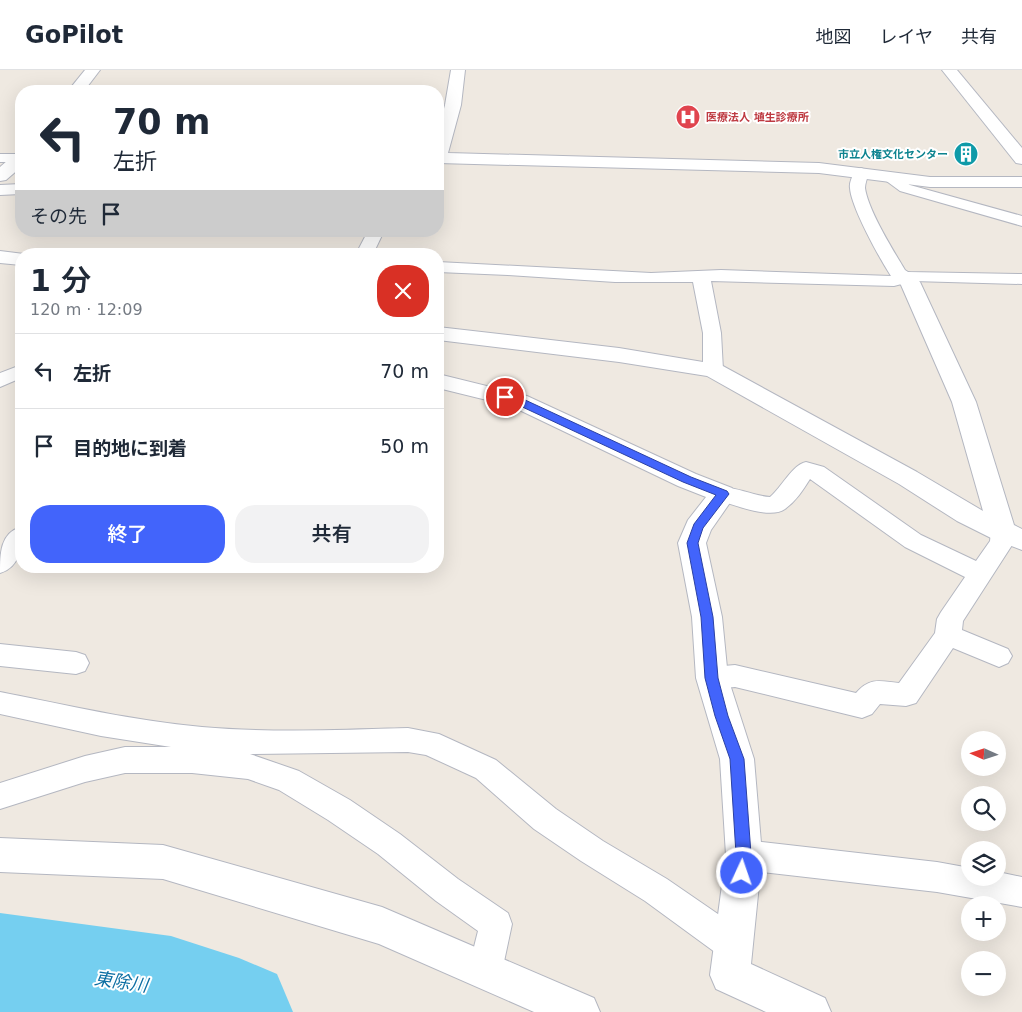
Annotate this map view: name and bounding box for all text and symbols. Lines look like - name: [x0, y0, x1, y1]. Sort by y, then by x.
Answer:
- text: GoPilot: [25, 21, 123, 49]
- text: 地図: [816, 26, 852, 47]
- text: レイヤ: [880, 26, 933, 47]
- text: 共有: [961, 26, 997, 47]
- text: 70 m: [113, 102, 210, 142]
- hospital icon: 医療法人 埴生診療所: [675, 104, 701, 130]
- icon: left: [30, 105, 95, 170]
- place label: 医療法人 埴生診療所: [706, 111, 809, 124]
- building icon: 市立人権文化センター: [953, 141, 979, 167]
- place label: 市立人権文化センター: [838, 148, 948, 161]
- text: 左折: [113, 149, 157, 174]
- icon: arrive: [97, 200, 125, 228]
- text: その先: [30, 205, 87, 227]
- text: 1 分: [30, 263, 91, 298]
- button: close: [377, 265, 429, 317]
- text: 120 m · 12:09: [30, 300, 143, 319]
- icon: left: [30, 357, 58, 385]
- text: 70 m: [380, 360, 429, 382]
- text: 左折: [73, 362, 111, 384]
- pin: [484, 376, 526, 418]
- icon: arrive: [491, 383, 519, 411]
- icon: arrive: [30, 432, 58, 460]
- text: 50 m: [380, 435, 429, 457]
- text: 目的地に到着: [73, 437, 187, 459]
- button: 終了: [30, 505, 225, 563]
- button: 共有: [235, 505, 429, 563]
- north arrow: [961, 731, 1006, 776]
- map controls: [961, 731, 1006, 996]
- button: search: [961, 786, 1006, 831]
- button: layers: [961, 841, 1006, 886]
- position arrow: [715, 846, 767, 898]
- button: +: [961, 896, 1006, 941]
- button: −: [961, 951, 1006, 996]
- water label: 東除川: [93, 967, 151, 996]

